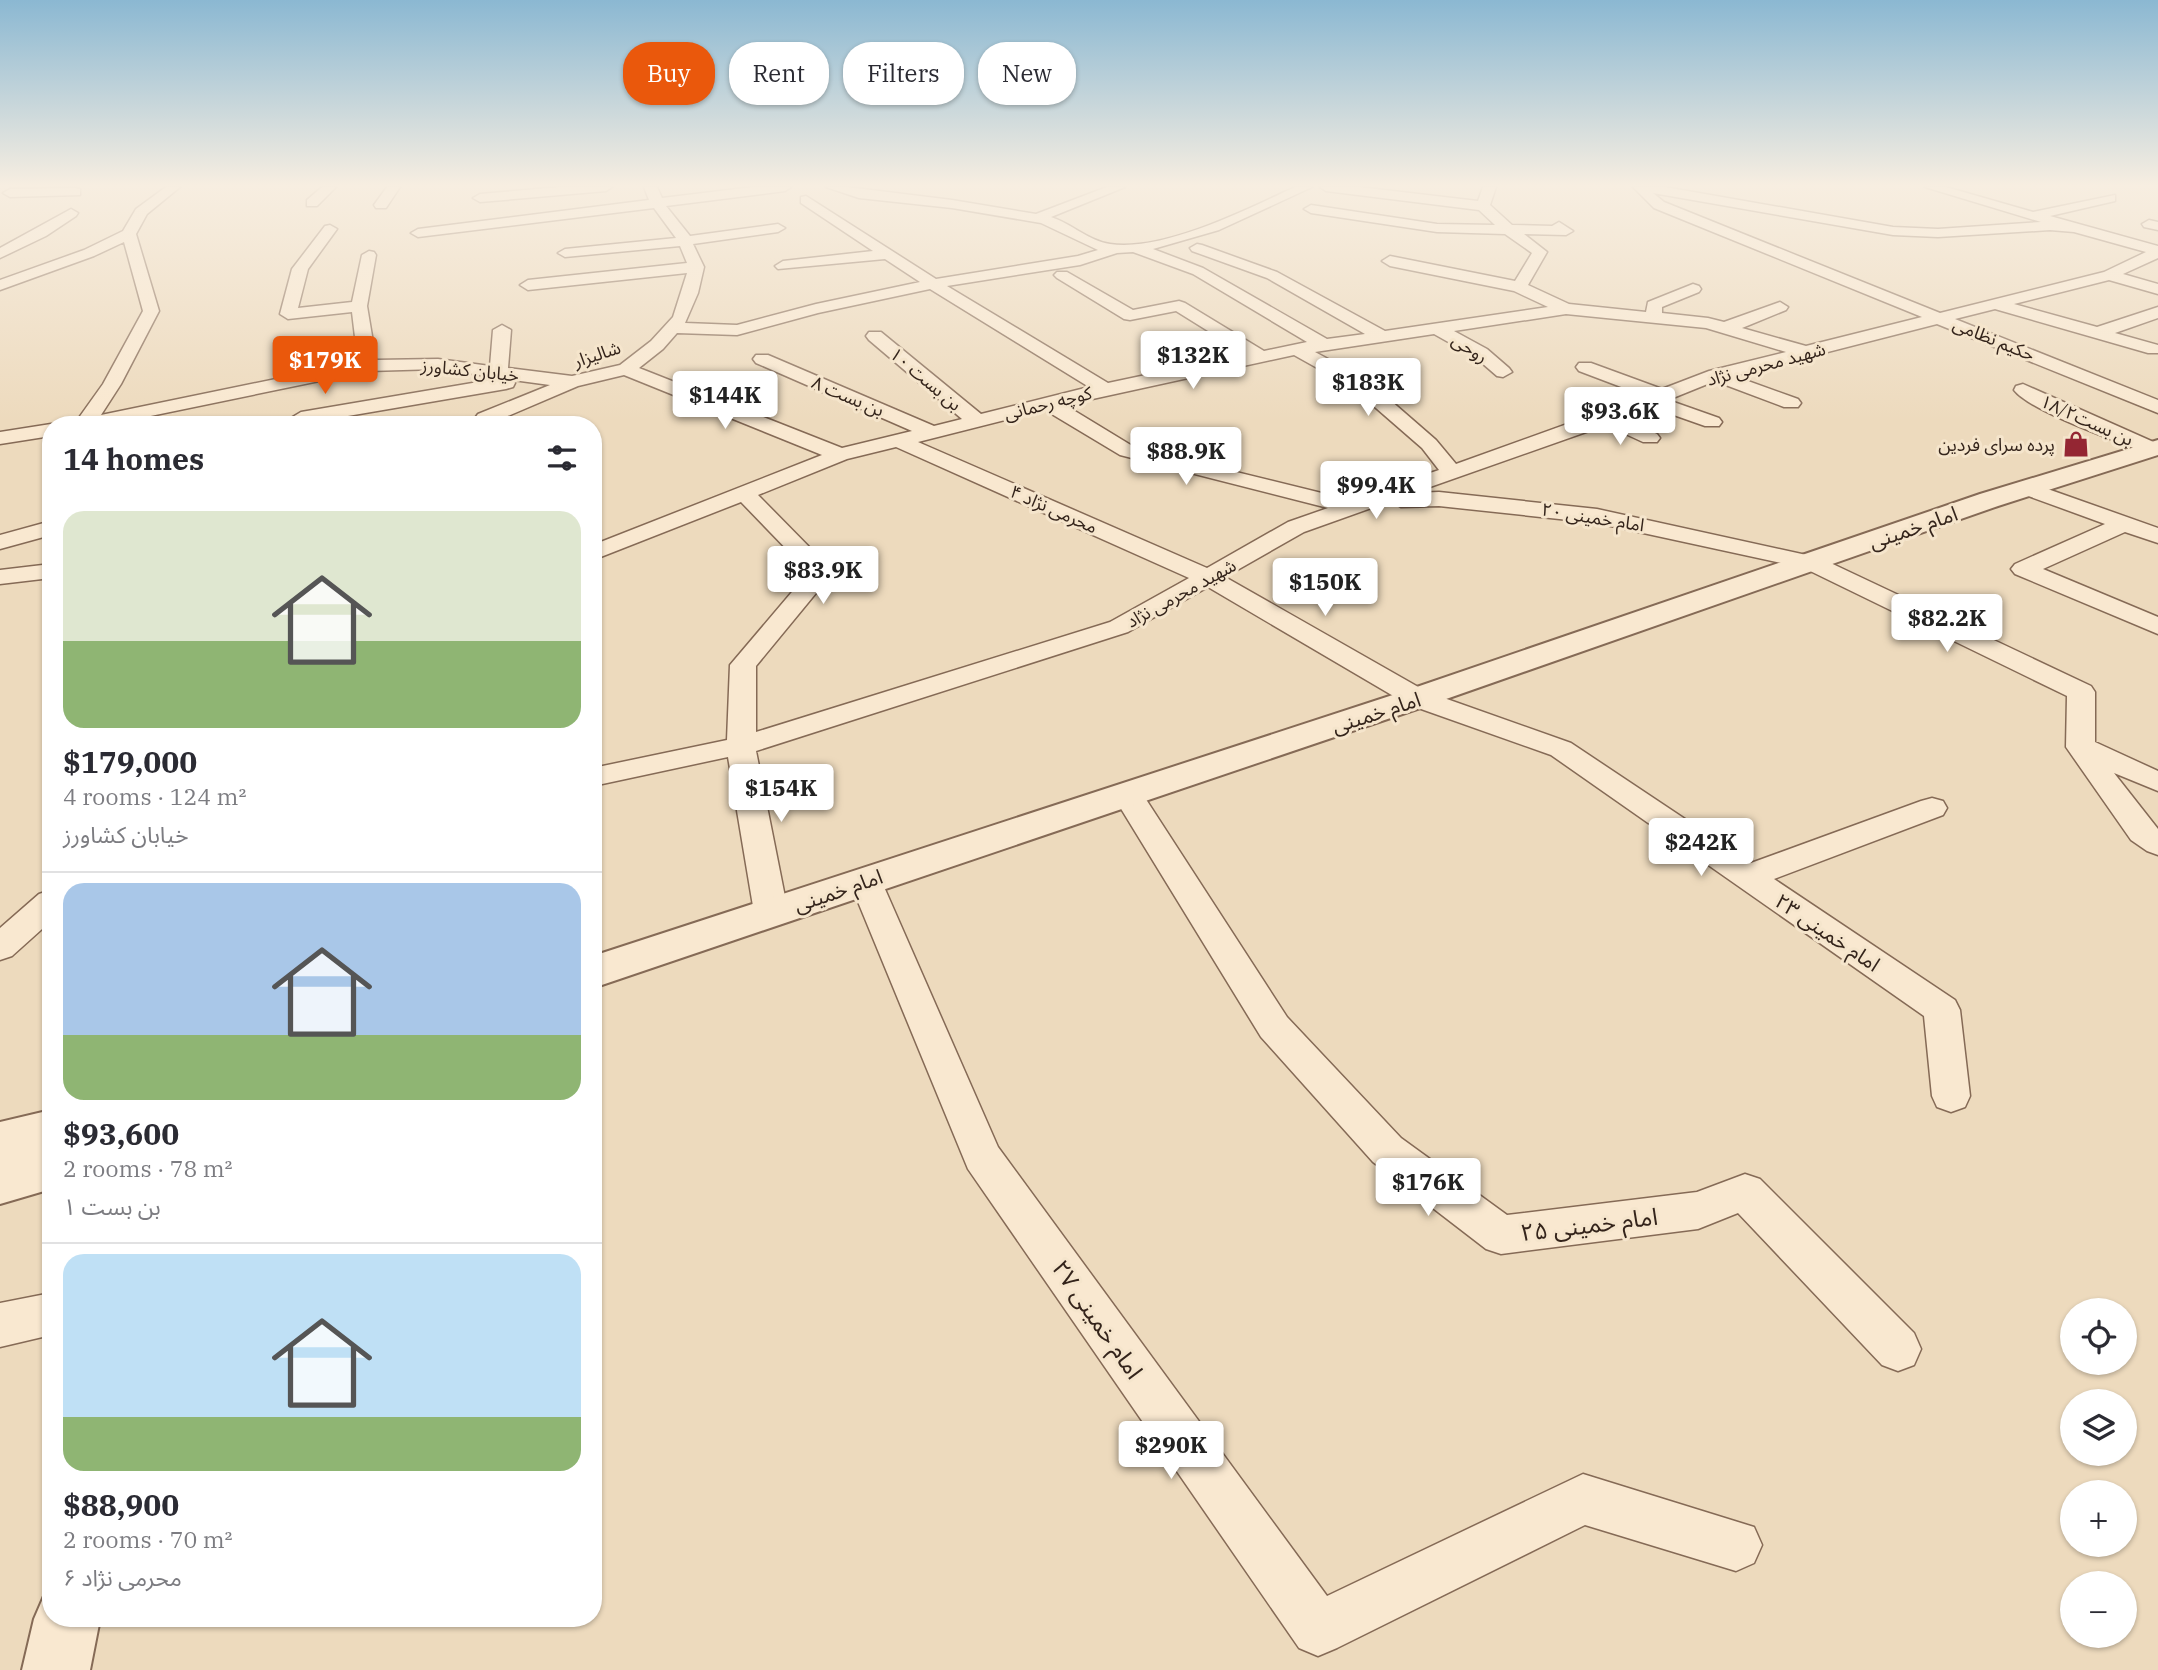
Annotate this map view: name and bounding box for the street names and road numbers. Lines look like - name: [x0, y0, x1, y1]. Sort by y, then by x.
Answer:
- street label: حکیم نظامی: [1949, 312, 2038, 368]
- street label: روحی: [1448, 328, 1492, 368]
- street label: شالیزار: [570, 336, 624, 373]
- street label: شهید محرمی نژاد: [1704, 337, 1828, 391]
- street label: بن بست ۱۰: [885, 342, 967, 416]
- street label: خیابان کشاورز: [419, 353, 520, 387]
- street label: بن بست ۸: [808, 370, 888, 422]
- street label: کوچه رحمانی: [1002, 381, 1095, 425]
- street label: بن بست۱۸/۲: [2037, 389, 2137, 451]
- street label: محرمی نژاد ۴: [1007, 480, 1101, 538]
- street label: امام خمینی ۲۰: [1539, 498, 1646, 539]
- street label: امام خمینی: [1865, 499, 1962, 558]
- street label: شهید محرمی نژاد: [1122, 553, 1240, 633]
- street label: امام خمینی: [1328, 684, 1425, 742]
- street label: امام خمینی: [790, 862, 887, 921]
- street label: امام خمینی ۲۳: [1768, 887, 1886, 980]
- street label: امام خمینی ۲۵: [1518, 1200, 1660, 1251]
- street label: امام خمینی ۲۷: [1043, 1253, 1151, 1387]

